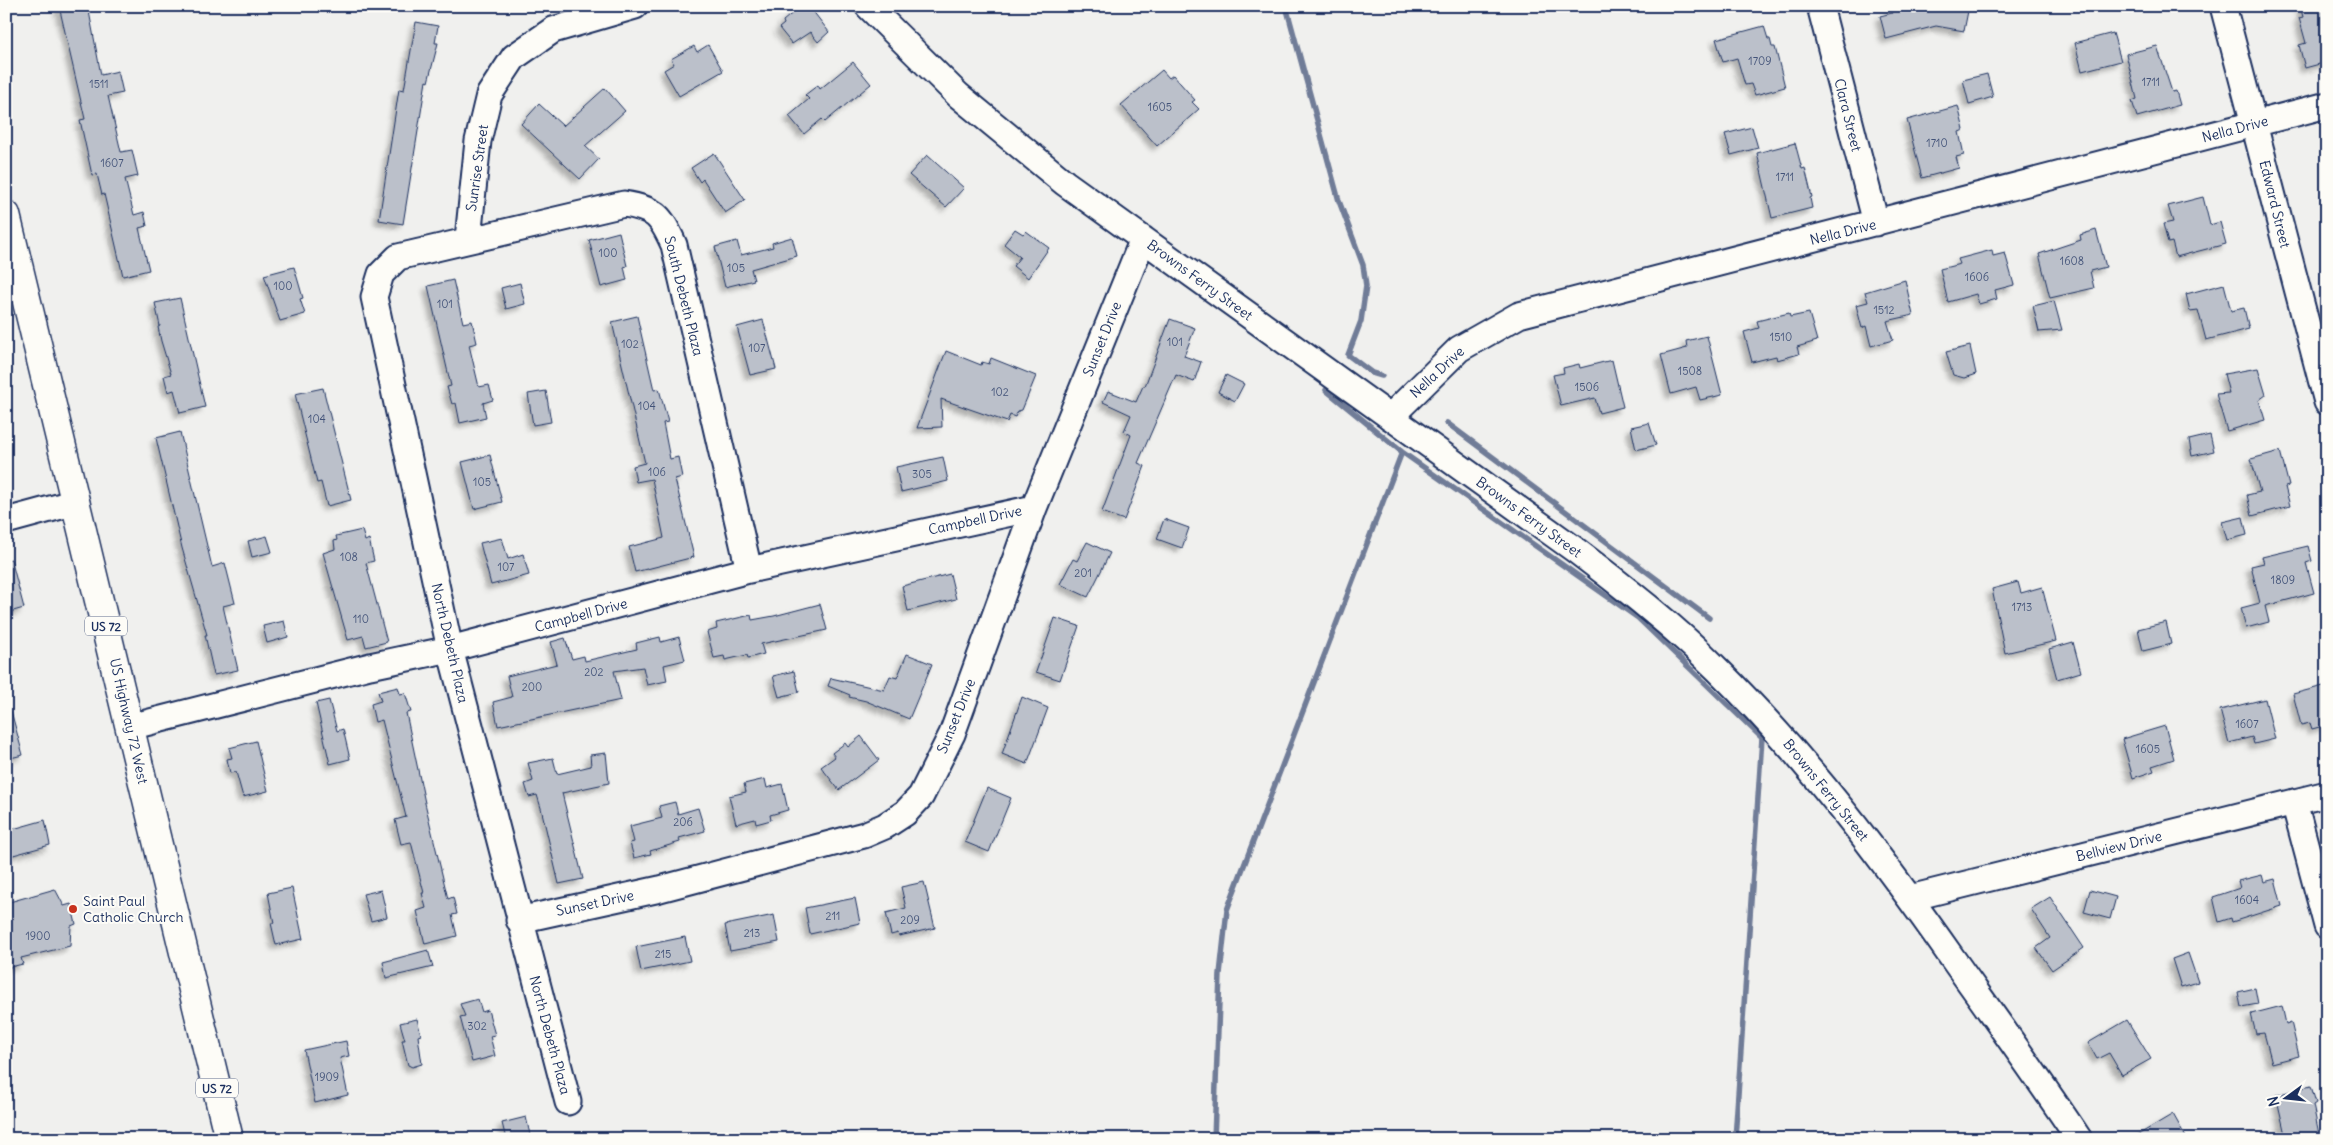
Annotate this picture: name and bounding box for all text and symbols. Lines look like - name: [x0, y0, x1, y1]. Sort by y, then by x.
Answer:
- house number: 1709: [1748, 54, 1772, 68]
- house number: 1711: [2142, 75, 2160, 89]
- house number: 1511: [89, 77, 109, 91]
- street label: Clara Street: [1830, 77, 1866, 154]
- house number: 1605: [1148, 100, 1172, 114]
- street label: Nella Drive: [2200, 112, 2270, 146]
- street label: Sunrise Street: [462, 123, 492, 213]
- house number: 1710: [1926, 136, 1948, 150]
- house number: 1607: [100, 156, 124, 170]
- street label: Edward Street: [2255, 158, 2295, 250]
- house number: 1711: [1776, 170, 1794, 184]
- street label: Nella Drive: [1808, 215, 1878, 249]
- street label: South Debeth Plaza: [660, 234, 708, 358]
- street label: Browns Ferry Street: [1144, 236, 1257, 325]
- house number: 100: [599, 246, 617, 260]
- house number: 1608: [2060, 254, 2084, 268]
- house number: 105: [727, 261, 745, 275]
- house number: 1606: [1965, 270, 1989, 284]
- house number: 100: [274, 279, 292, 293]
- house number: 101: [437, 297, 453, 311]
- street label: Sunset Drive: [1079, 299, 1125, 379]
- house number: 1512: [1873, 303, 1895, 317]
- house number: 1510: [1770, 330, 1792, 344]
- house number: 101: [1167, 335, 1183, 349]
- house number: 102: [621, 337, 639, 351]
- house number: 107: [749, 341, 766, 355]
- street label: Nella Drive: [1406, 342, 1468, 402]
- house number: 1508: [1678, 364, 1702, 378]
- house number: 1506: [1575, 380, 1599, 394]
- house number: 102: [991, 385, 1009, 399]
- house number: 104: [638, 399, 656, 413]
- house number: 104: [308, 412, 326, 426]
- house number: 106: [648, 465, 666, 479]
- house number: 305: [912, 467, 932, 481]
- street label: Browns Ferry Street: [1473, 473, 1586, 562]
- house number: 105: [473, 475, 491, 489]
- street label: Campbell Drive: [926, 501, 1024, 539]
- house number: 108: [340, 550, 358, 564]
- house number: 107: [498, 560, 515, 574]
- house number: 201: [1074, 566, 1092, 580]
- house number: 1809: [2271, 573, 2295, 587]
- street label: North Debeth Plaza: [427, 581, 473, 705]
- street label: Campbell Drive: [533, 594, 629, 636]
- house number: 1713: [2012, 600, 2032, 614]
- house number: 110: [353, 612, 369, 626]
- road number: US 72: [85, 616, 127, 636]
- street label: US Highway 72 West: [106, 656, 152, 786]
- house number: 202: [584, 665, 604, 679]
- street label: Sunset Drive: [933, 676, 979, 756]
- house number: 200: [522, 680, 542, 694]
- house number: 1607: [2235, 717, 2259, 731]
- street label: Browns Ferry Street: [1779, 735, 1873, 845]
- house number: 1605: [2136, 742, 2160, 756]
- house number: 206: [673, 815, 693, 829]
- street label: Bellview Drive: [2074, 827, 2164, 865]
- street label: Sunset Drive: [554, 886, 636, 920]
- place label: Saint Paul Catholic Church: [83, 892, 184, 926]
- house number: 1604: [2235, 893, 2259, 907]
- marker: Saint Paul Catholic Church: [67, 903, 79, 915]
- house number: 211: [826, 909, 840, 923]
- house number: 209: [900, 913, 920, 927]
- house number: 213: [744, 926, 760, 940]
- house number: 1900: [25, 929, 51, 943]
- house number: 215: [655, 947, 671, 961]
- street label: North Debeth Plaza: [525, 974, 575, 1096]
- house number: 302: [467, 1019, 487, 1033]
- house number: 1909: [315, 1070, 339, 1084]
- north arrow: [2260, 1072, 2310, 1122]
- road number: US 72: [196, 1078, 238, 1098]
- text: N: [2263, 1094, 2283, 1108]

